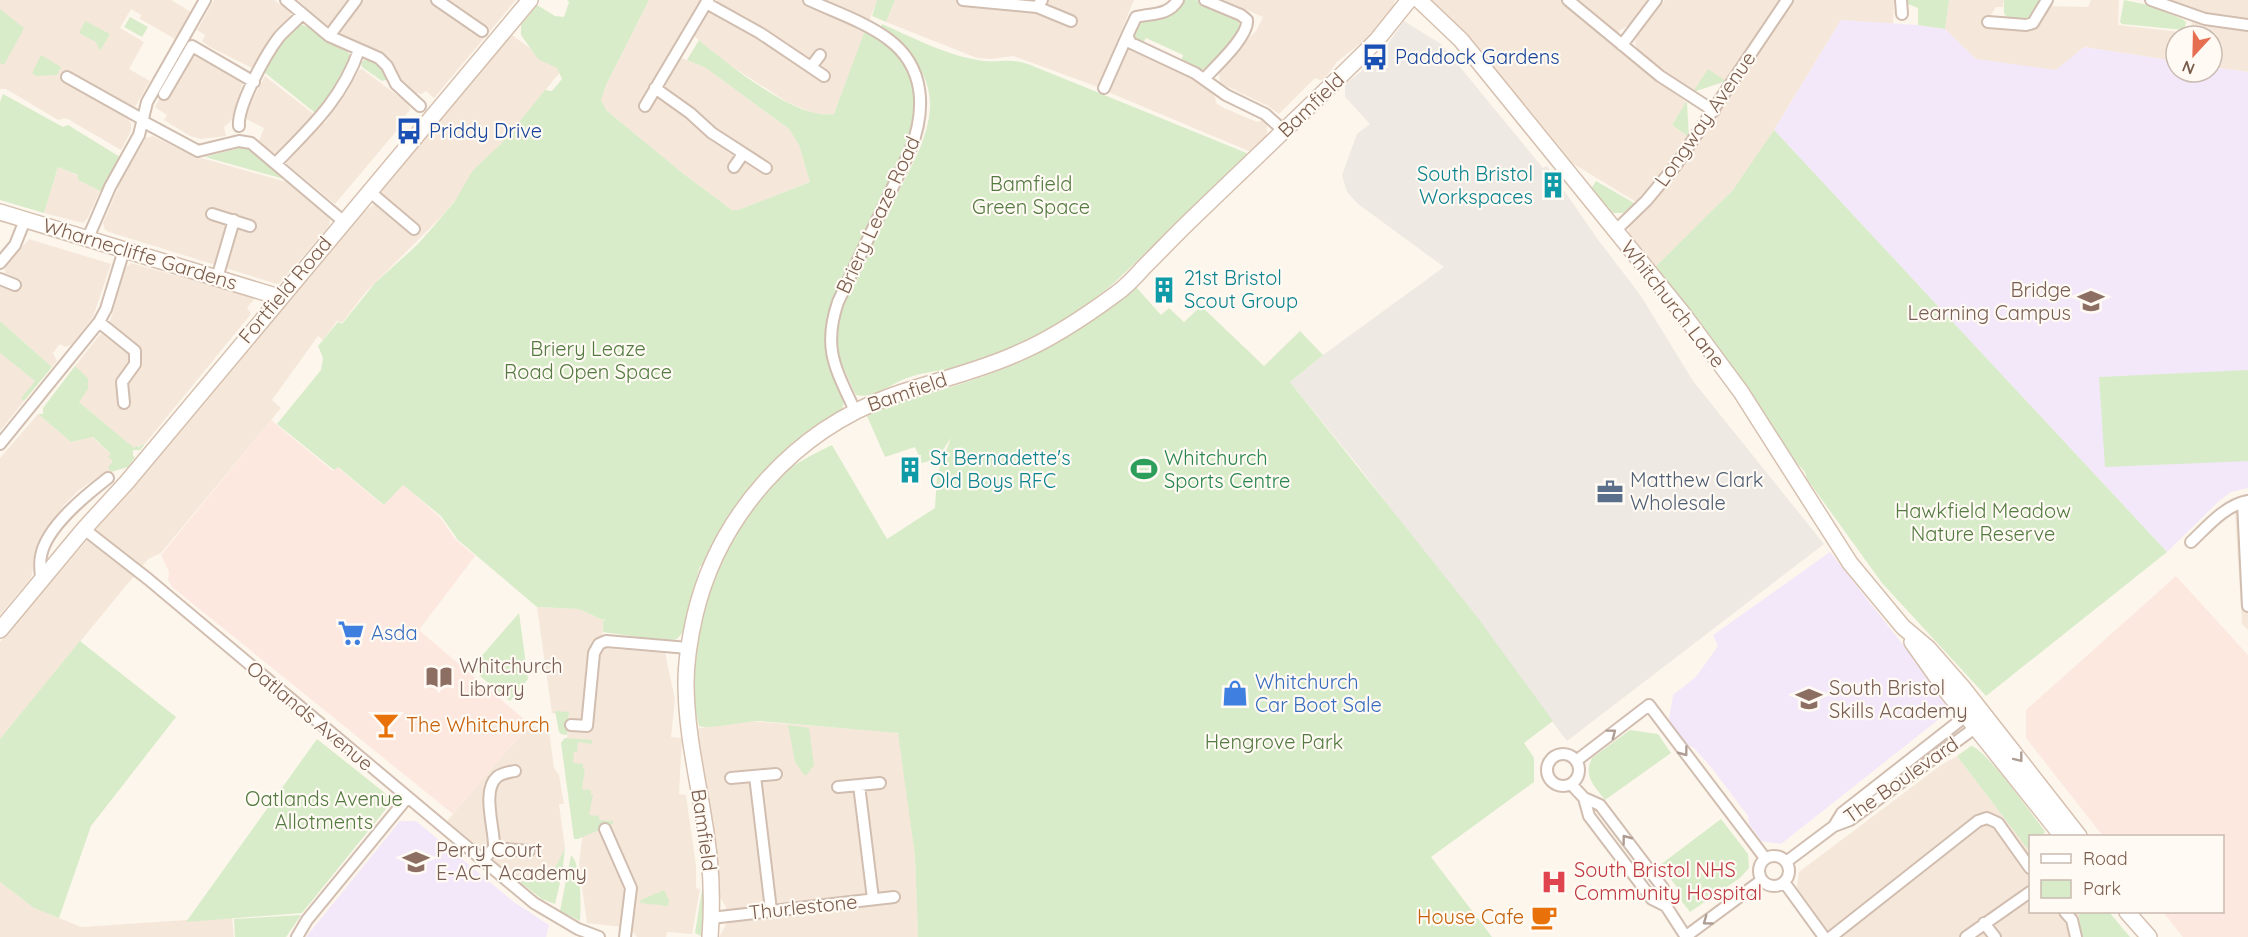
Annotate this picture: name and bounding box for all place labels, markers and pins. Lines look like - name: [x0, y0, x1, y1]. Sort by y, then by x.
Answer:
- bus stop icon: Paddock Gardens: [1360, 42, 1390, 72]
- place label: Paddock Gardens: [1395, 44, 1560, 69]
- bus stop icon: Priddy Drive: [394, 116, 424, 146]
- place label: Priddy Drive: [429, 118, 542, 143]
- place label: South Bristol Workspaces: [1417, 161, 1533, 209]
- building icon: South Bristol Workspaces: [1538, 170, 1568, 200]
- place label: 21st Bristol Scout Group: [1184, 265, 1298, 313]
- building icon: 21st Bristol Scout Group: [1149, 275, 1179, 305]
- place label: Bridge Learning Campus: [1908, 277, 2071, 325]
- school or university icon: Bridge Learning Campus: [2076, 286, 2106, 316]
- place label: St Bernadette's Old Boys RFC: [930, 445, 1071, 493]
- place label: Whitchurch Sports Centre: [1164, 445, 1290, 493]
- sports icon: Whitchurch Sports Centre: [1129, 454, 1159, 484]
- building icon: St Bernadette's Old Boys RFC: [895, 455, 925, 485]
- place label: Matthew Clark Wholesale: [1630, 467, 1764, 515]
- office icon: Matthew Clark Wholesale: [1595, 477, 1625, 507]
- supermarket icon: Asda: [336, 618, 366, 648]
- place label: Asda: [371, 620, 418, 645]
- place label: Whitchurch Library: [459, 653, 563, 701]
- library icon: Whitchurch Library: [424, 662, 454, 692]
- place label: Whitchurch Car Boot Sale: [1255, 669, 1382, 717]
- place label: South Bristol Skills Academy: [1829, 675, 1968, 723]
- shop icon: Whitchurch Car Boot Sale: [1220, 678, 1250, 708]
- school or university icon: South Bristol Skills Academy: [1794, 684, 1824, 714]
- bar icon: The Whitchurch: [371, 710, 401, 740]
- place label: The Whitchurch: [406, 712, 550, 737]
- place label: Perry Court E-ACT Academy: [436, 837, 587, 885]
- school or university icon: Perry Court E-ACT Academy: [401, 847, 431, 877]
- place label: South Bristol NHS Community Hospital: [1574, 857, 1762, 905]
- hospital icon: South Bristol NHS Community Hospital: [1539, 867, 1569, 897]
- cafe icon: House Cafe: [1529, 902, 1559, 932]
- place label: House Cafe: [1417, 904, 1524, 929]

